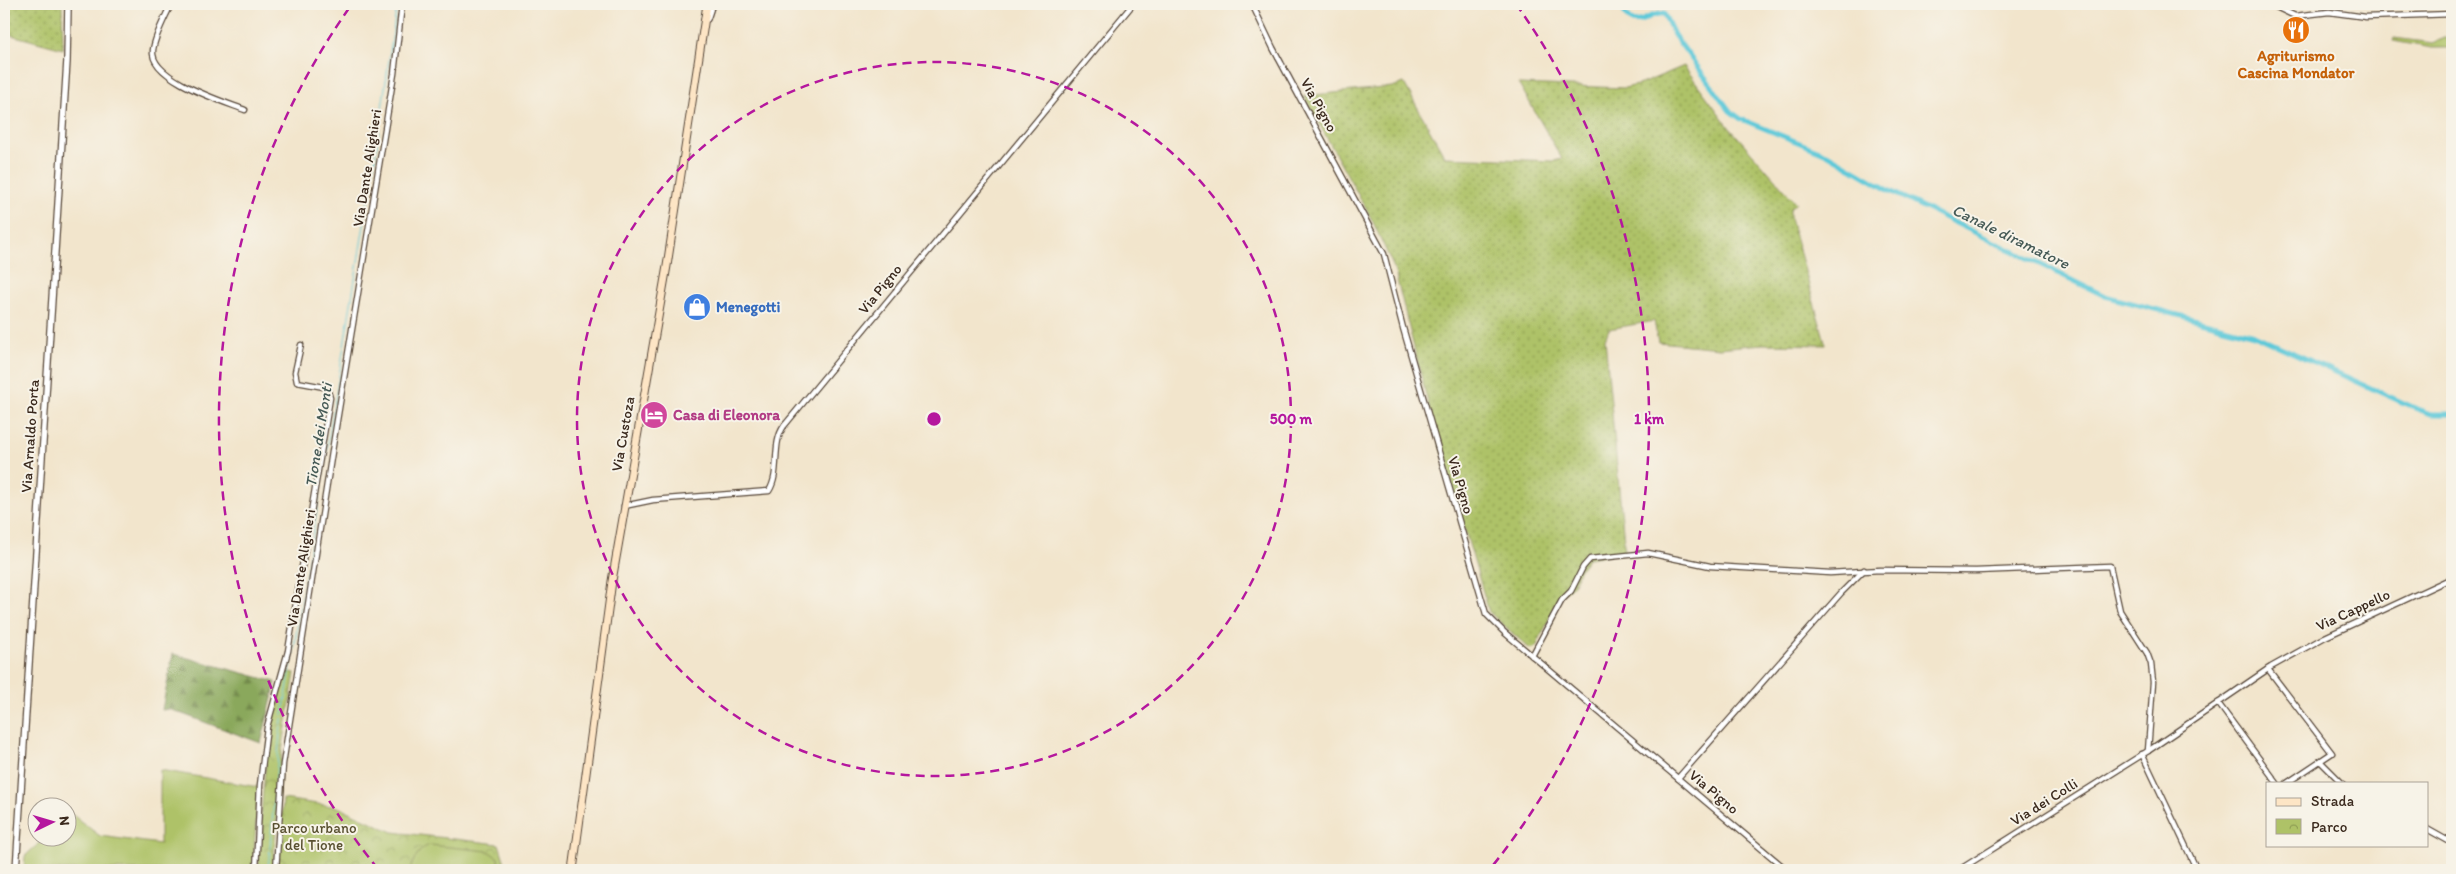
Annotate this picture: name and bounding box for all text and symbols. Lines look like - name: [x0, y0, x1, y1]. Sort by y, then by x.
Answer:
- restaurant icon: Agriturismo Cascina Mondator: [2281, 15, 2311, 45]
- place label: Agriturismo Cascina Mondator: [2237, 47, 2356, 82]
- street label: Via Pigno: [1297, 75, 1341, 135]
- street label: Via Dante Alighieri: [349, 108, 385, 228]
- water label: Canale diramatore: [1949, 200, 2074, 274]
- street label: Via Pigno: [854, 260, 906, 318]
- shop icon: Menegotti: [682, 292, 712, 322]
- place label: Menegotti: [716, 298, 780, 317]
- street label: Via Arnaldo Porta: [17, 378, 43, 493]
- water label: Tione dei Monti: [301, 380, 336, 489]
- street label: Via Custoza: [608, 395, 639, 473]
- hotel icon: Casa di Eleonora: [639, 400, 669, 430]
- place label: Casa di Eleonora: [673, 406, 780, 424]
- centre of rings: [925, 410, 943, 428]
- text: 500 m: [1270, 410, 1313, 428]
- text: 1 km: [1634, 410, 1665, 428]
- street label: Via Pigno: [1444, 454, 1478, 516]
- street label: Via Dante Alighieri: [283, 508, 319, 628]
- street label: Via Cappello: [2313, 585, 2393, 635]
- street label: Via Pigno: [1686, 766, 1742, 818]
- street label: Via dei Colli: [2007, 774, 2081, 830]
- legend: [2266, 782, 2428, 846]
- text: Strada: [2311, 792, 2355, 810]
- north arrow: [28, 796, 78, 846]
- text: N: [56, 815, 73, 826]
- text: Parco: [2311, 818, 2347, 836]
- park label: Parco urbano del Tione: [271, 819, 357, 854]

